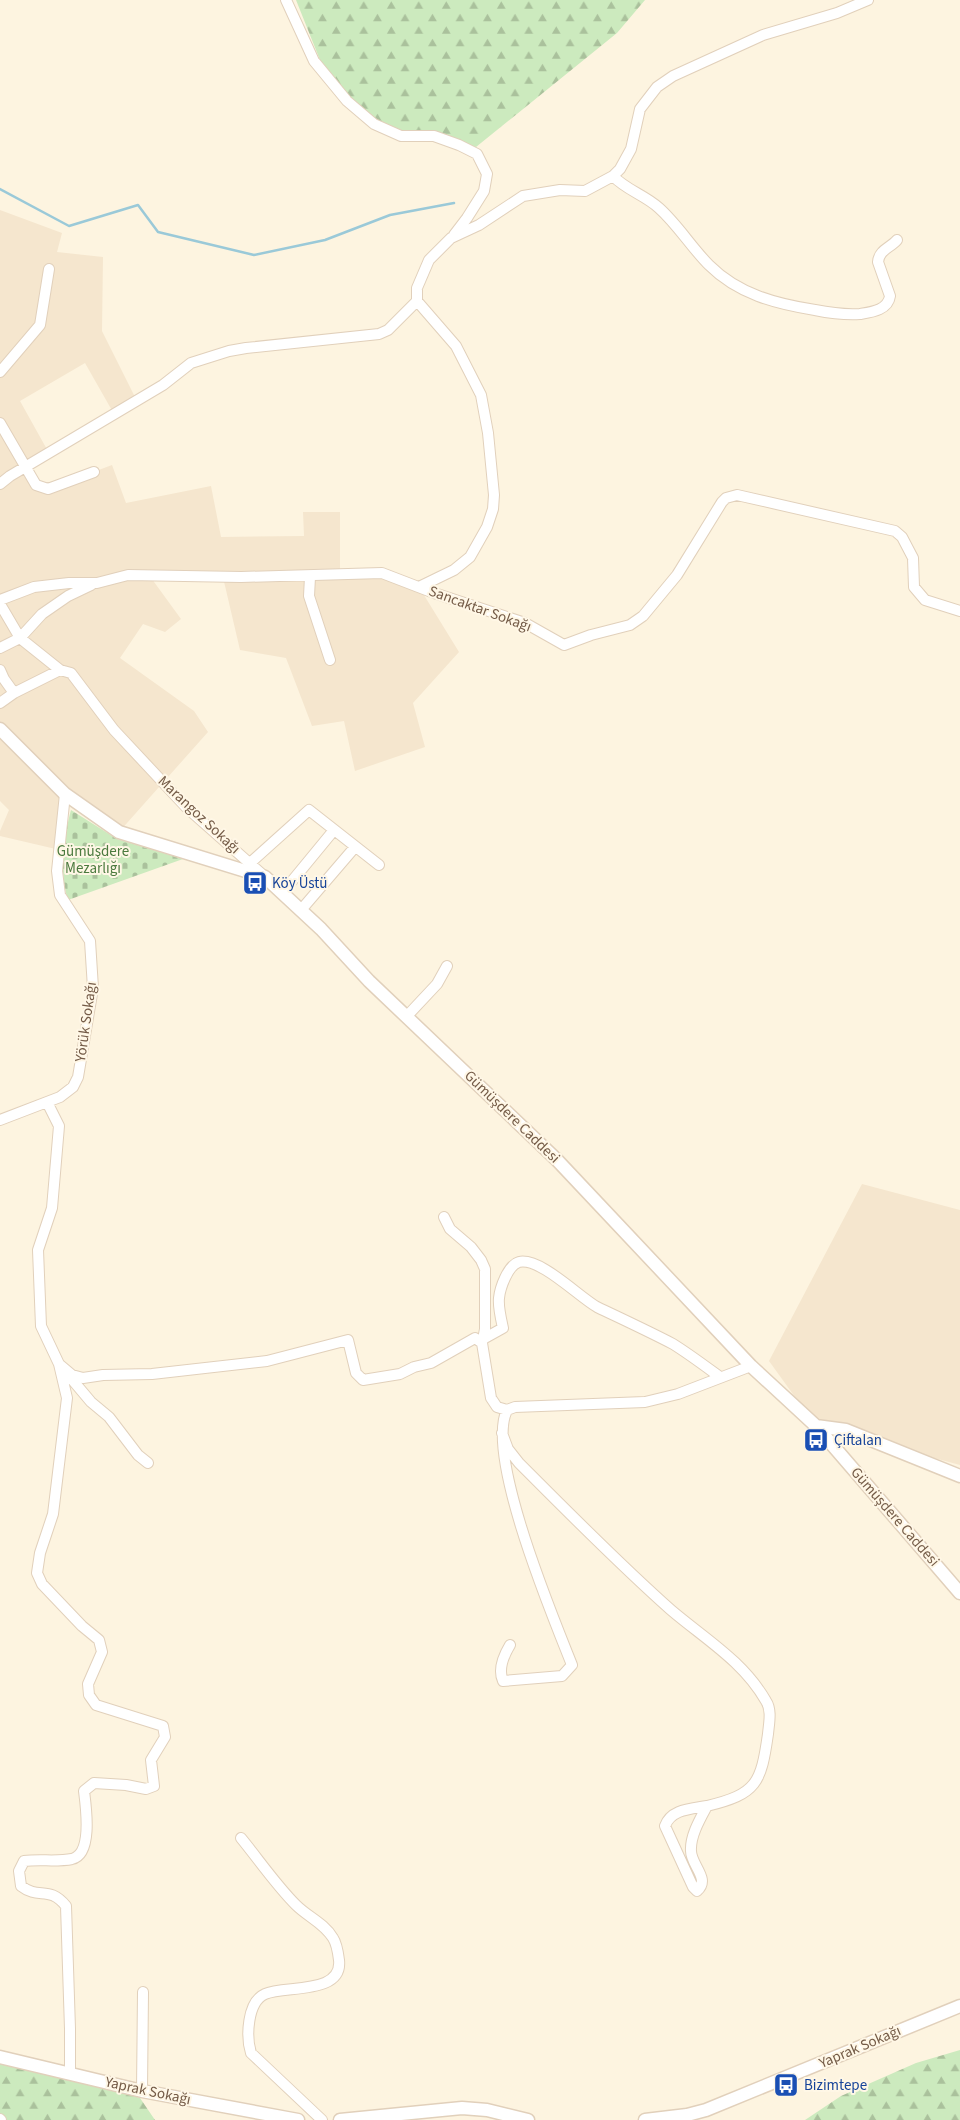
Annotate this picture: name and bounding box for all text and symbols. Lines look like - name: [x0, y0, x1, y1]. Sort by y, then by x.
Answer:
- street label: Sancaktar Sokağı: [426, 581, 534, 637]
- street label: Marangoz Sokağı: [153, 771, 245, 859]
- park label: Gümüşdere Mezarlığı: [57, 841, 129, 879]
- bus stop icon: Köy Üstü: [242, 870, 268, 896]
- place label: Köy Üstü: [272, 873, 328, 894]
- street label: Yörük Sokağı: [70, 981, 102, 1064]
- street label: Gümüşdere Caddesi: [459, 1066, 565, 1168]
- bus stop icon: Çiftalan: [803, 1427, 829, 1453]
- place label: Çiftalan: [834, 1430, 882, 1451]
- street label: Gümüşdere Caddesi: [846, 1463, 944, 1571]
- street label: Yaprak Sokağı: [815, 2020, 904, 2074]
- street label: Yaprak Sokağı: [102, 2071, 193, 2110]
- bus stop icon: Bizimtepe: [773, 2072, 799, 2098]
- place label: Bizimtepe: [804, 2075, 867, 2096]

